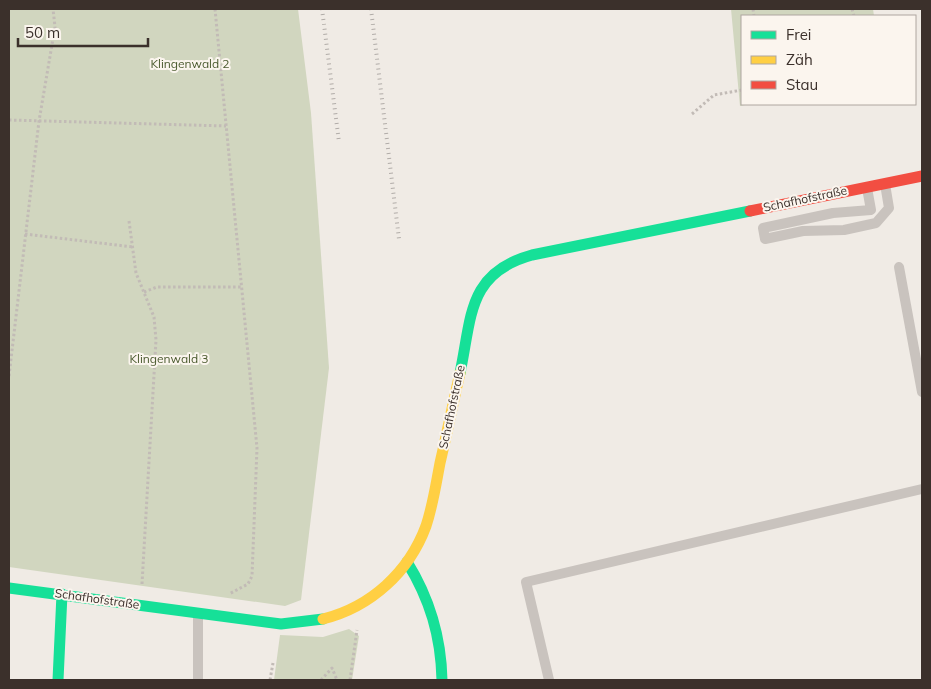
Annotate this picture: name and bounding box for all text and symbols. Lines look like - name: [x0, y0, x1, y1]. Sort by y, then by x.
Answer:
- scale bar: [18, 15, 148, 47]
- legend: [741, 15, 916, 105]
- text: 50 m: [25, 23, 60, 42]
- text: Frei: [786, 25, 811, 44]
- text: Zäh: [786, 50, 813, 69]
- park label: Klingenwald 2: [151, 56, 230, 71]
- text: Stau: [786, 75, 818, 94]
- street label: Schafhofstraße: [762, 182, 848, 215]
- park label: Klingenwald 3: [130, 351, 209, 366]
- street label: Schafhofstraße: [435, 364, 468, 450]
- street label: Schafhofstraße: [54, 585, 140, 612]

